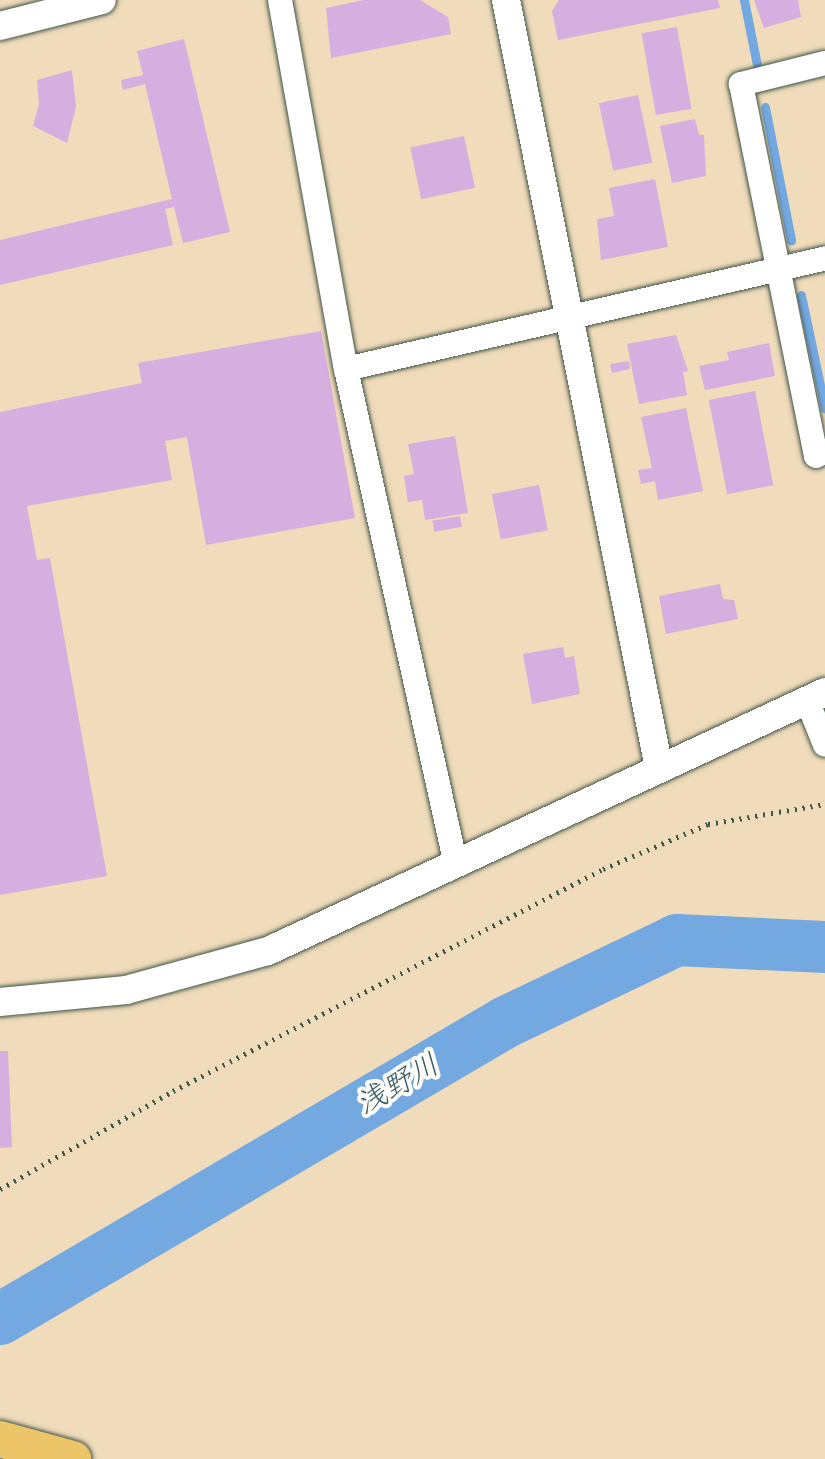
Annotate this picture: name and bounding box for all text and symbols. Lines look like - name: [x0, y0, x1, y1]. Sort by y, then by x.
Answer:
- water label: 浅野川: [350, 1047, 446, 1123]

